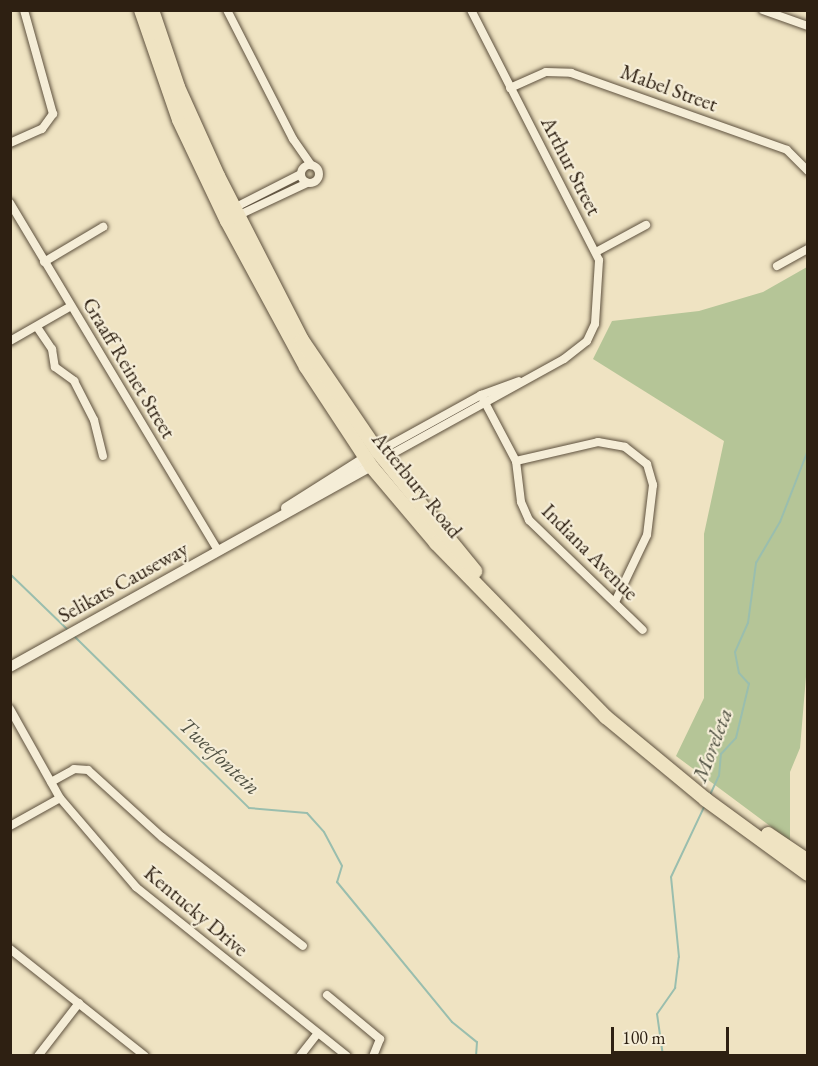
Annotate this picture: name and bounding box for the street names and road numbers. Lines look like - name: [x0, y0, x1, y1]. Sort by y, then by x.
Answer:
- street label: Mabel Street: [617, 59, 721, 117]
- street label: Arthur Street: [535, 112, 607, 220]
- street label: Graaff Reinet Street: [77, 293, 181, 443]
- street label: Atterbury Road: [367, 427, 467, 543]
- street label: Indiana Avenue: [536, 498, 644, 606]
- street label: Selikats Causeway: [54, 536, 192, 628]
- street label: Kentucky Drive: [139, 860, 253, 962]

